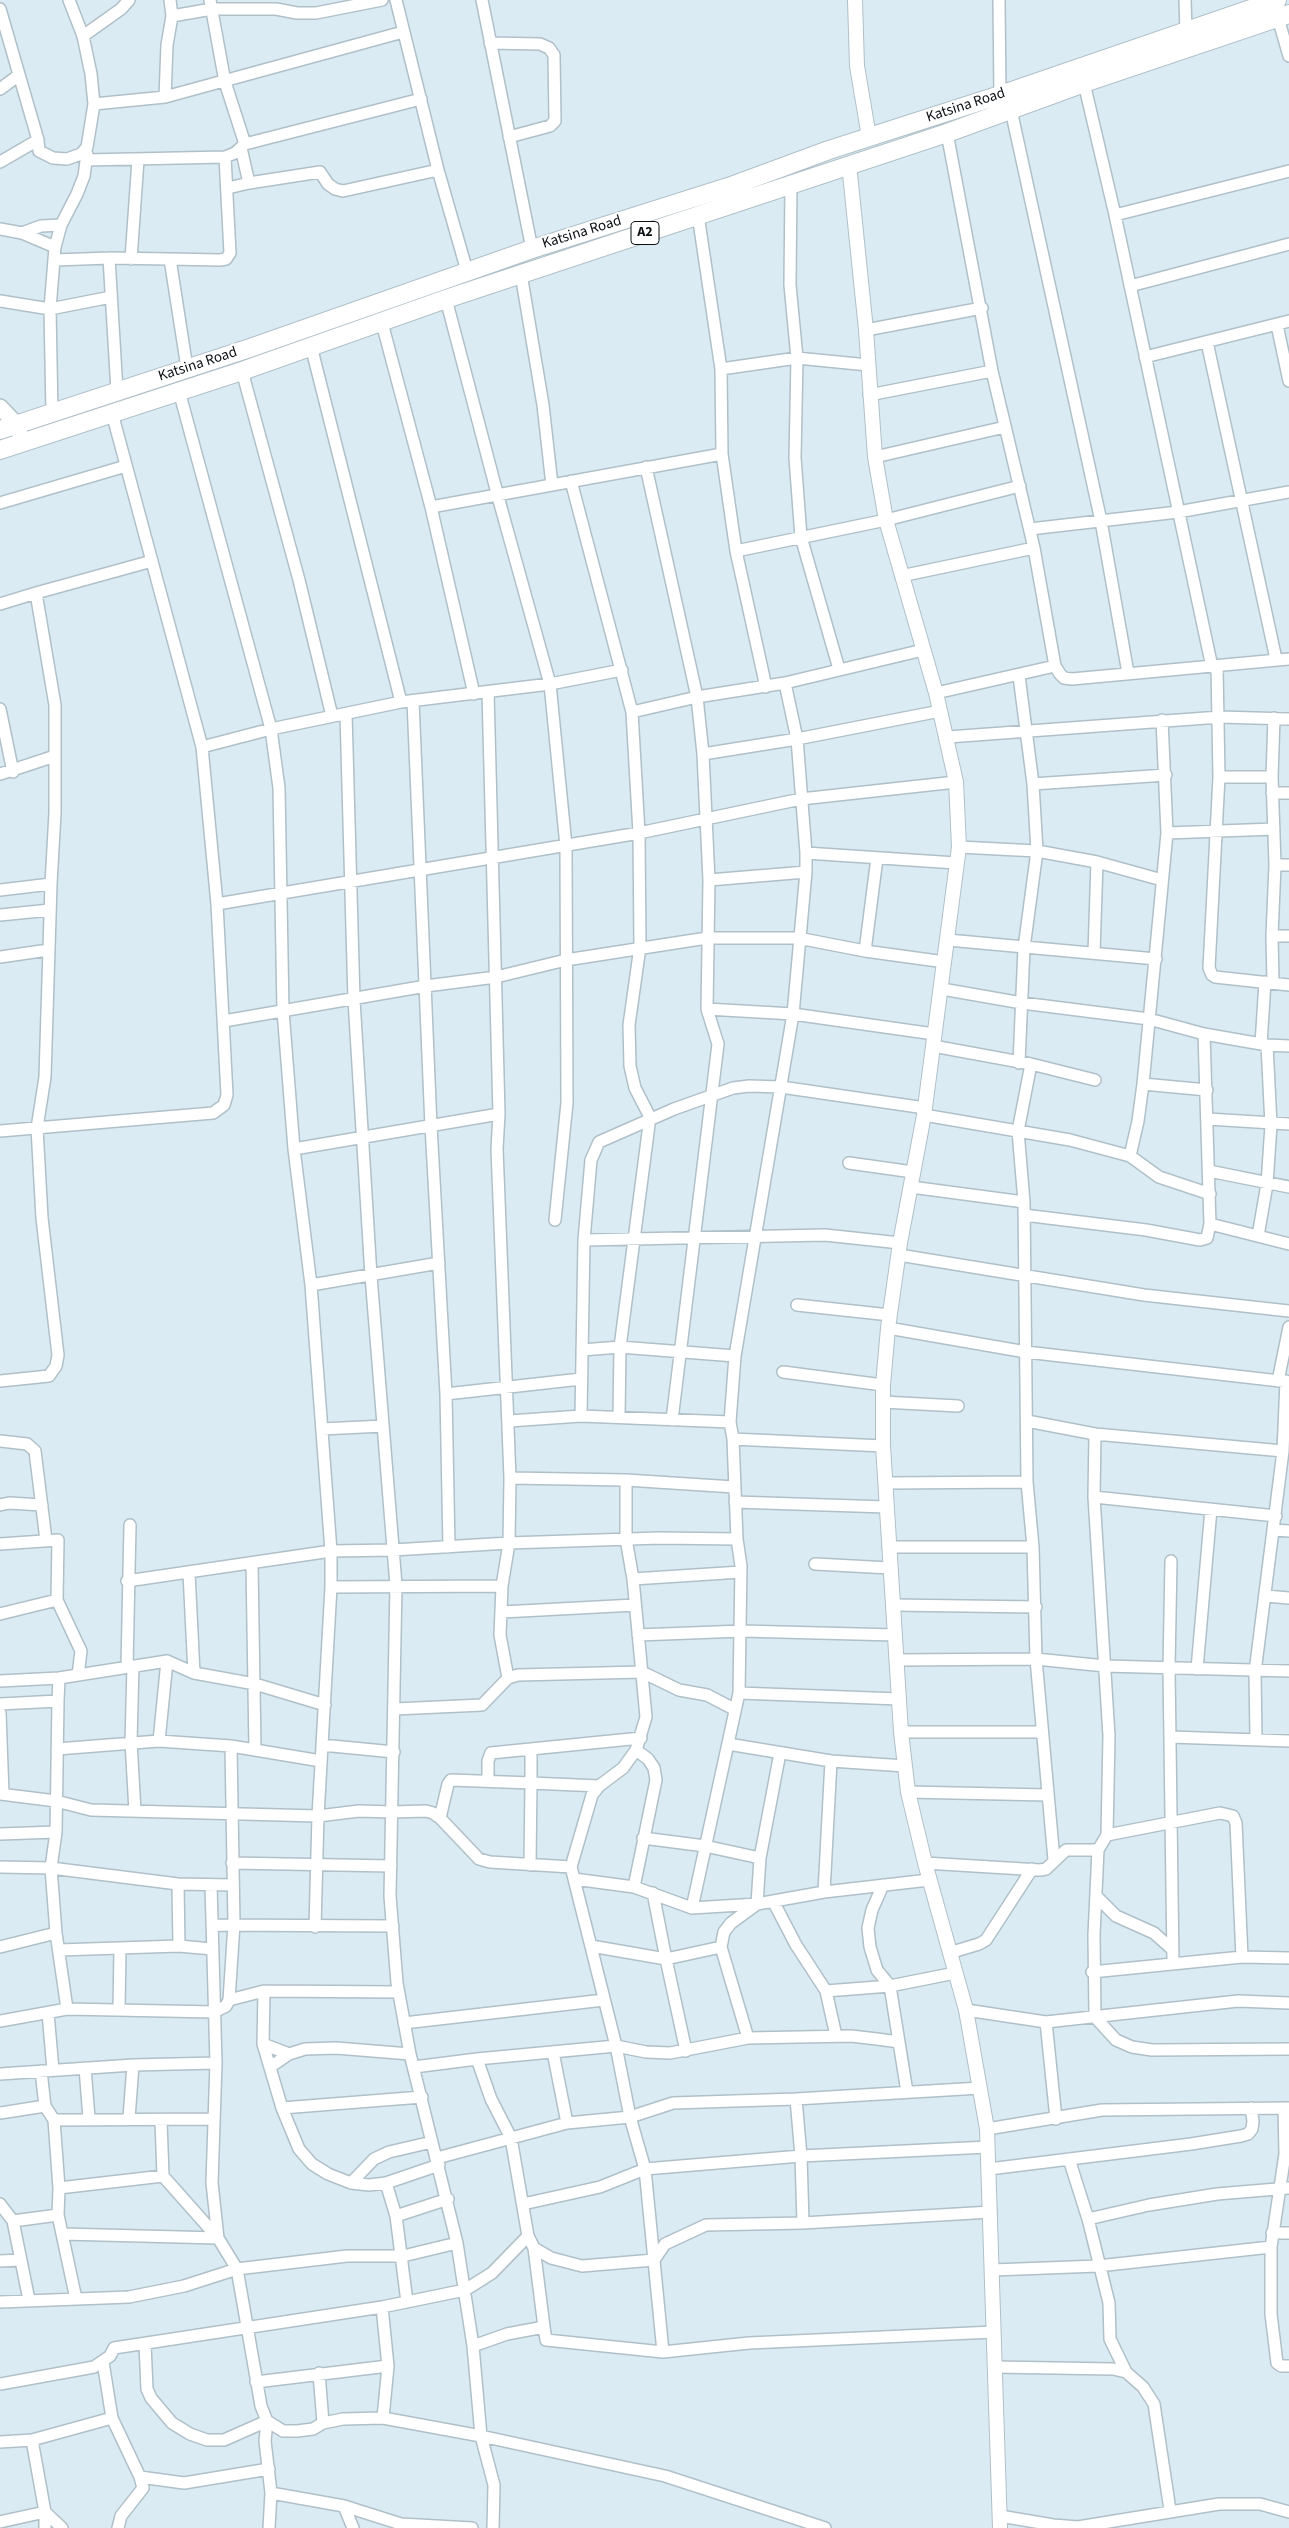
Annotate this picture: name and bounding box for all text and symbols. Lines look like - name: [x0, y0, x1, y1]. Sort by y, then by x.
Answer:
- street label: Katsina Road: [924, 85, 1008, 127]
- street label: Katsina Road: [540, 212, 624, 254]
- road number: A2: [631, 222, 659, 244]
- street label: Katsina Road: [156, 344, 240, 386]

